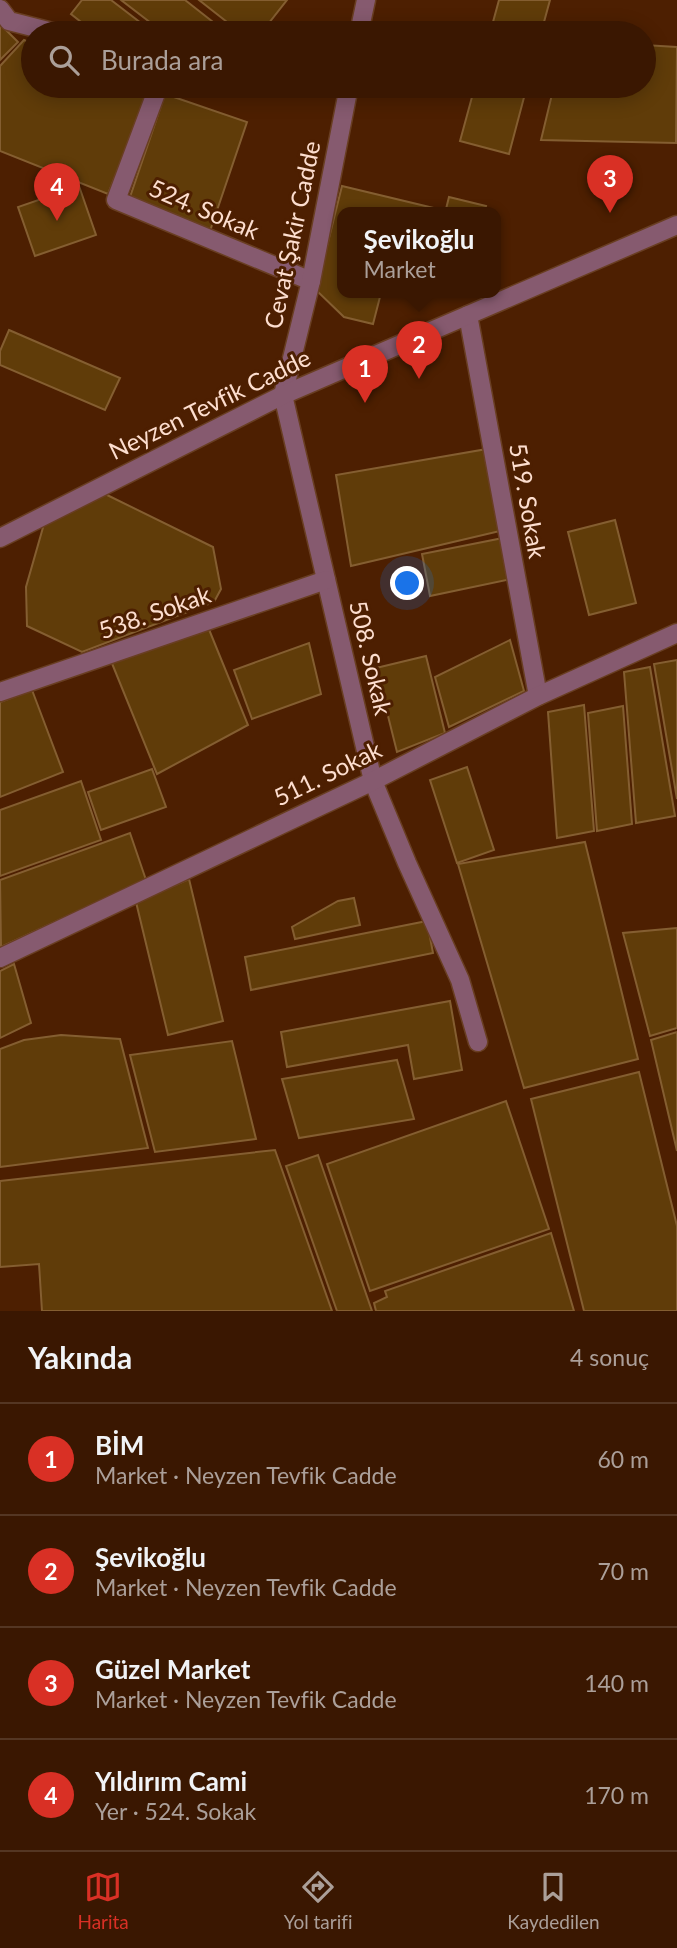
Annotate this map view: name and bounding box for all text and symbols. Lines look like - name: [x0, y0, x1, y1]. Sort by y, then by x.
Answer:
- search box: [21, 21, 656, 98]
- icon: search: [45, 41, 83, 79]
- text: Burada ara: [101, 44, 223, 76]
- street label: Cevat Şakir Cadde: [257, 138, 326, 331]
- pin: 3: [587, 155, 633, 213]
- pin: 4: [34, 163, 80, 221]
- street label: 524. Sokak: [145, 173, 265, 245]
- popup: [337, 207, 501, 298]
- text: Şevikoğlu: [363, 223, 475, 255]
- text: Market: [363, 255, 436, 283]
- pin: 2: [396, 321, 442, 379]
- street label: Neyzen Tevfik Cadde: [104, 342, 315, 465]
- pin: 1: [342, 345, 388, 403]
- street label: 519. Sokak: [504, 441, 553, 561]
- your location: [390, 566, 424, 600]
- street label: 538. Sokak: [95, 579, 215, 644]
- street label: 508. Sokak: [344, 598, 399, 718]
- street label: 511. Sokak: [269, 734, 387, 811]
- text: Yakında: [28, 1339, 132, 1375]
- text: 4 sonuç: [570, 1343, 649, 1371]
- text: BİM: [95, 1429, 144, 1461]
- text: 1: [44, 1445, 58, 1473]
- text: 60 m: [598, 1445, 649, 1473]
- text: Market · Neyzen Tevfik Cadde: [95, 1461, 397, 1489]
- text: Şevikoğlu: [95, 1541, 206, 1573]
- text: 2: [44, 1557, 58, 1585]
- text: 70 m: [598, 1557, 649, 1585]
- text: Market · Neyzen Tevfik Cadde: [95, 1573, 397, 1601]
- text: Güzel Market: [95, 1653, 250, 1685]
- text: 3: [44, 1669, 58, 1697]
- text: 140 m: [584, 1669, 649, 1697]
- text: Market · Neyzen Tevfik Cadde: [95, 1685, 397, 1713]
- text: Yıldırım Cami: [95, 1765, 247, 1797]
- text: 4: [44, 1781, 58, 1809]
- text: 170 m: [584, 1781, 649, 1809]
- text: Yer · 524. Sokak: [95, 1797, 256, 1825]
- tab: Harita: [77, 1868, 129, 1933]
- tab: Yol tarifi: [284, 1868, 352, 1933]
- tab: Kaydedilen: [507, 1868, 600, 1933]

